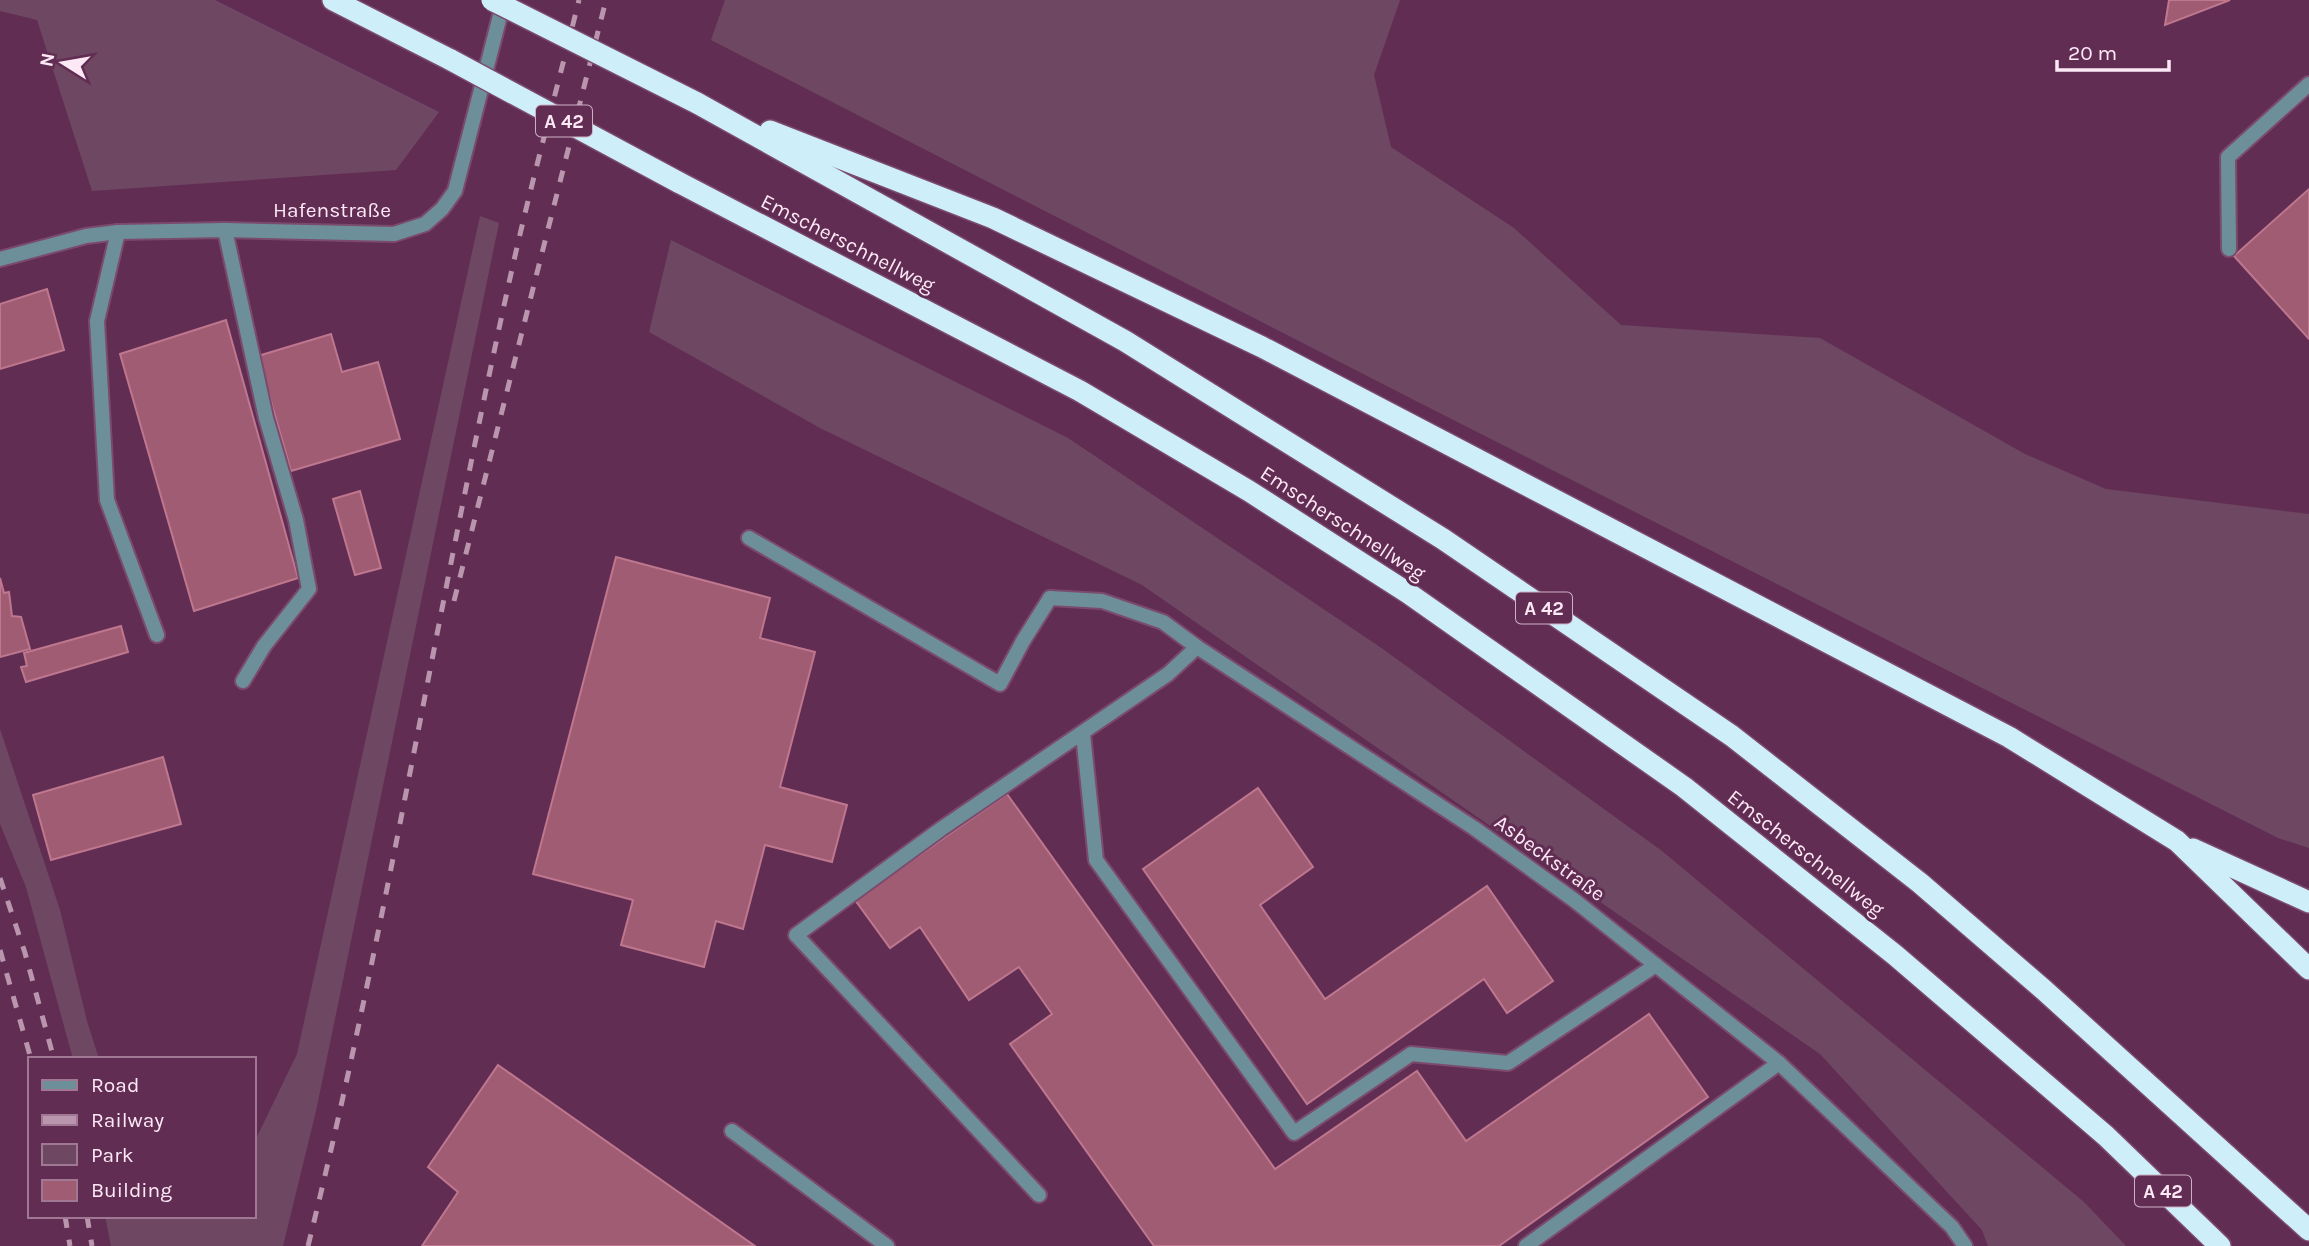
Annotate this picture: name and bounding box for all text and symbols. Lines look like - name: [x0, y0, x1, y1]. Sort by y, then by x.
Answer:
- north arrow: [28, 28, 98, 98]
- scale bar: [2057, 28, 2169, 72]
- text: 20 m: [2068, 41, 2117, 65]
- text: N: [35, 51, 59, 69]
- road number: A 42: [536, 105, 592, 136]
- street label: Emscherschnellweg: [757, 189, 939, 297]
- street label: Hafenstraße: [273, 198, 391, 222]
- street label: Emscherschnellweg: [1256, 461, 1430, 585]
- road number: A 42: [1516, 593, 1572, 624]
- street label: Emscherschnellweg: [1723, 784, 1889, 922]
- street label: Asbeckstraße: [1490, 810, 1610, 906]
- legend: [28, 1057, 256, 1218]
- text: Road: [91, 1073, 139, 1097]
- text: Railway: [91, 1108, 164, 1132]
- text: Park: [91, 1143, 134, 1167]
- road number: A 42: [2135, 1176, 2191, 1206]
- text: Building: [91, 1178, 172, 1202]

